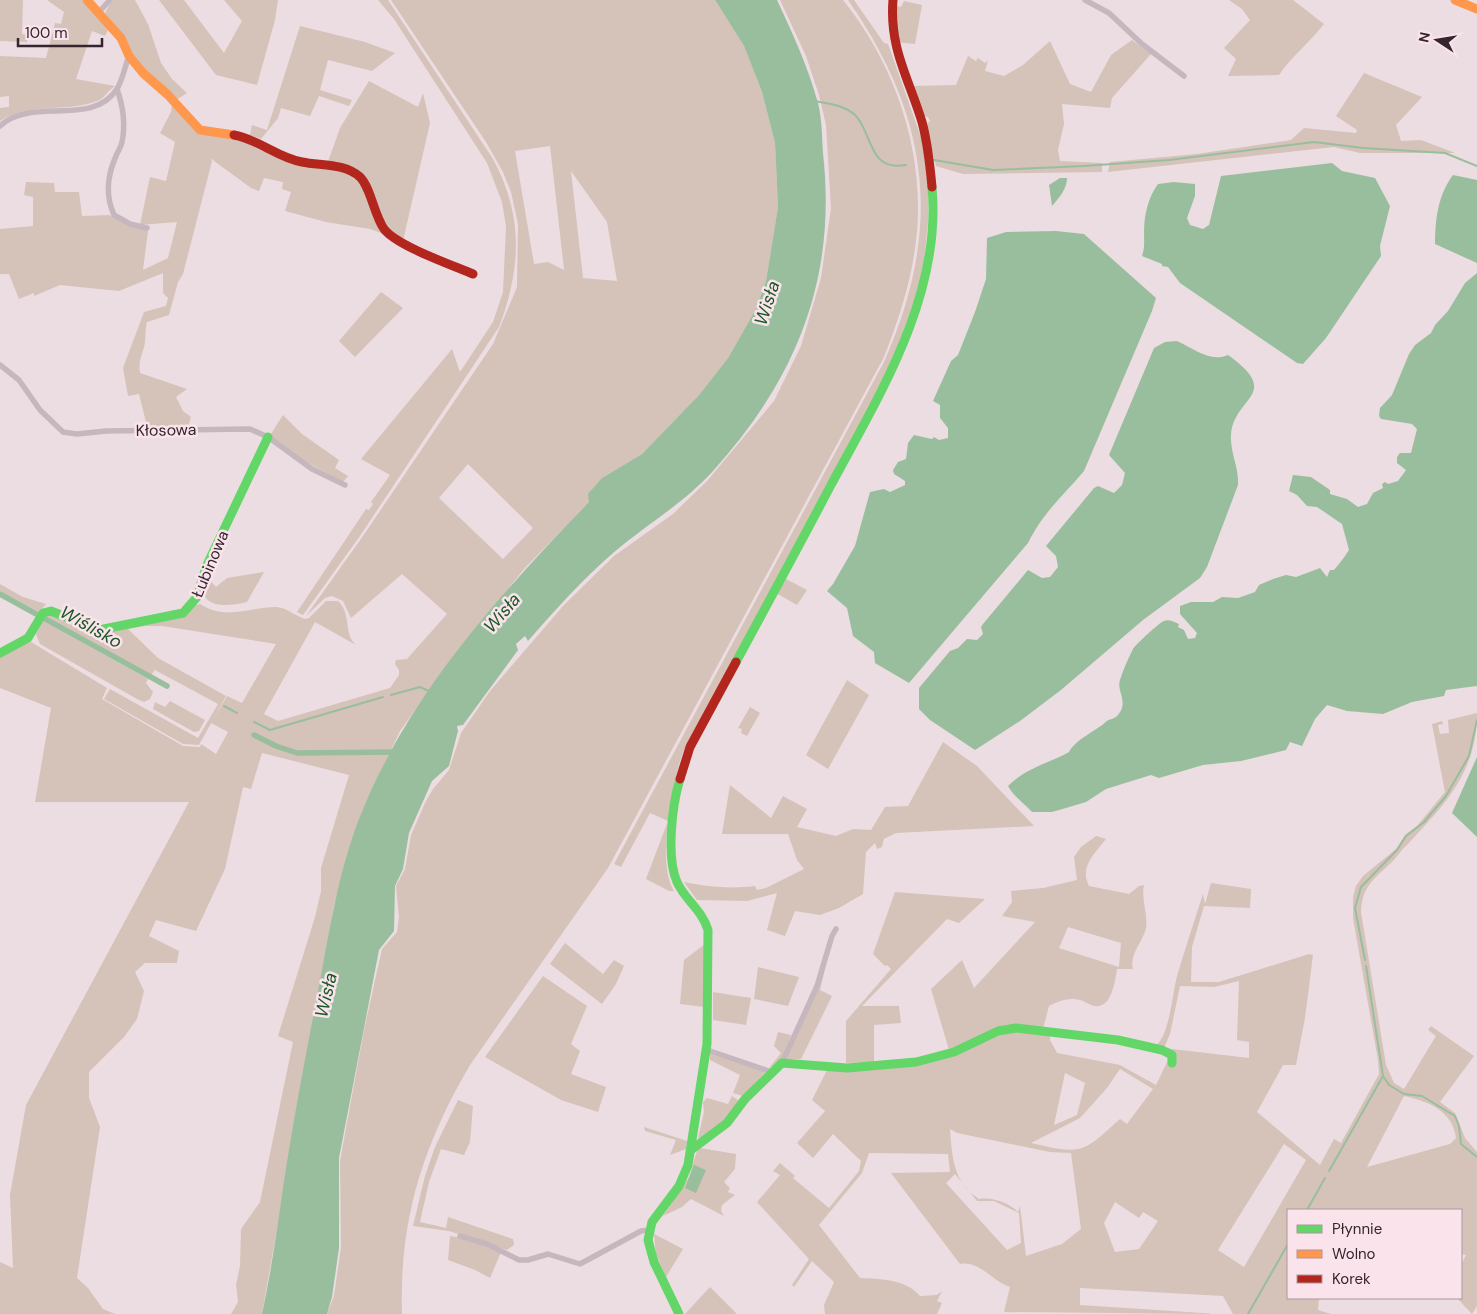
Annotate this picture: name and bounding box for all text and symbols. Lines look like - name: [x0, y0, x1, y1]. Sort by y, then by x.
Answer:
- scale bar: [18, 15, 101, 47]
- north arrow: [1412, 15, 1462, 65]
- text: 100 m: [25, 23, 68, 43]
- text: N: [1414, 30, 1434, 44]
- water label: Wisła: [749, 278, 785, 328]
- street label: Kłosowa: [135, 419, 197, 441]
- street label: Łubinowa: [186, 527, 234, 601]
- water label: Wisła: [478, 588, 526, 638]
- water label: Wiślisko: [56, 600, 126, 654]
- water label: Wisła: [309, 970, 343, 1020]
- legend: [1287, 1209, 1462, 1299]
- text: Płynnie: [1332, 1219, 1382, 1239]
- text: Wolno: [1332, 1244, 1376, 1264]
- text: Korek: [1332, 1269, 1371, 1289]

